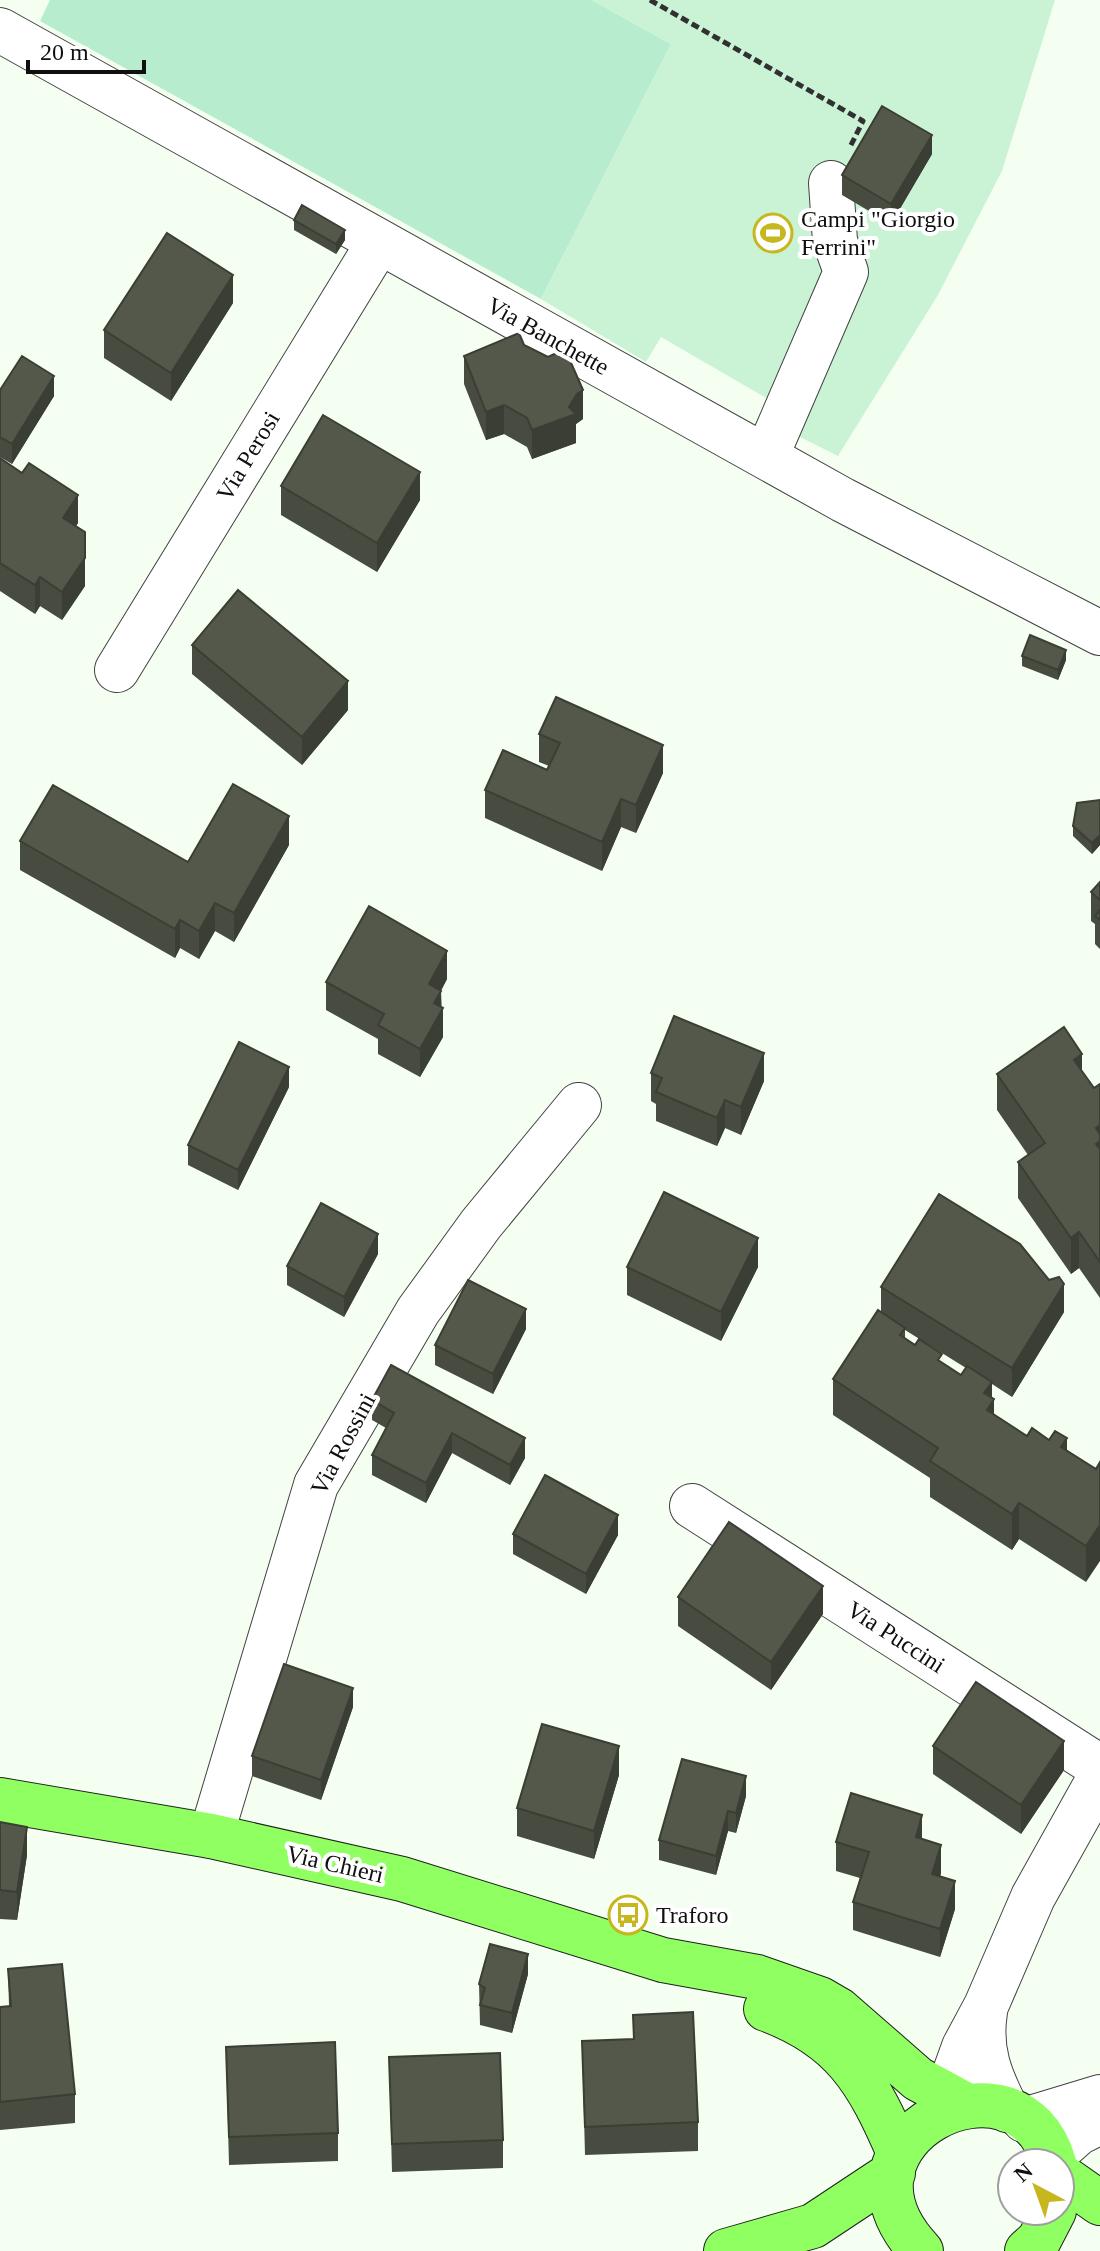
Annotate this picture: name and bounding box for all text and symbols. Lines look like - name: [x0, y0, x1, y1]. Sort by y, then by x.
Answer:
- scale bar: [28, 24, 144, 74]
- text: 20 m: [40, 39, 89, 65]
- place label: Campi "Giorgio Ferrini": [801, 206, 955, 260]
- sports icon: Campi "Giorgio Ferrini": [752, 212, 794, 254]
- street label: Via Banchette: [483, 292, 613, 380]
- street label: Via Perosi: [211, 407, 285, 505]
- street label: Via Rossini: [305, 1388, 381, 1499]
- street label: Via Puccini: [842, 1596, 950, 1678]
- street label: Via Chieri: [284, 1840, 387, 1888]
- bus stop icon: Traforo: [607, 1894, 649, 1936]
- place label: Traforo: [656, 1902, 728, 1928]
- north arrow: [996, 2147, 1076, 2227]
- text: N: [1009, 2158, 1037, 2187]

